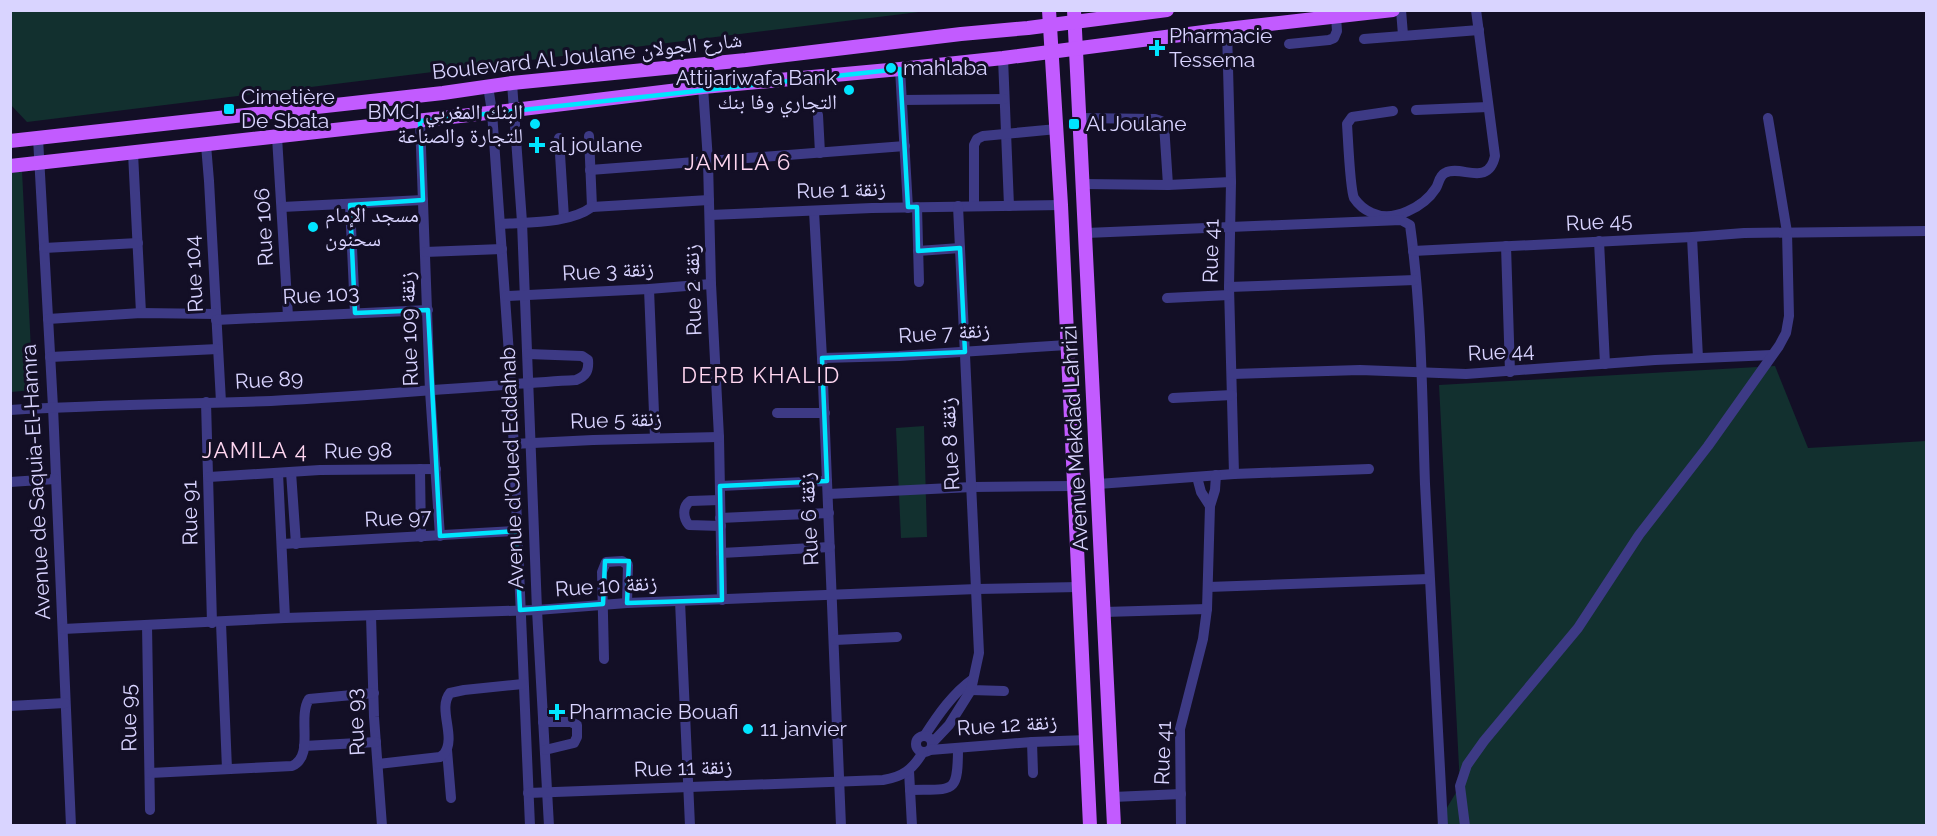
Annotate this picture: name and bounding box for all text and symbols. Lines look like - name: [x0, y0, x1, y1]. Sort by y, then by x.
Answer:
- place label: Pharmacie Tessema: [1169, 23, 1272, 72]
- street label: Boulevard Al Joulane شارع الجولان: [431, 27, 743, 85]
- marker: Pharmacie Tessema: [1150, 41, 1164, 55]
- place label: mahlaba: [903, 55, 988, 80]
- marker: mahlaba: [884, 61, 898, 75]
- place label: Attijariwafa Bank التجاري وفا بنك: [676, 65, 837, 118]
- marker: Attijariwafa Bank التجاري وفا بنك: [842, 83, 856, 97]
- place label: Cimetière De Sbata: [241, 84, 335, 133]
- place label: BMCI البنك المغربي للتجارة والصناعة: [368, 99, 523, 148]
- marker: Cimetière De Sbata: [222, 102, 236, 116]
- place label: Al Joulane: [1086, 111, 1187, 136]
- marker: BMCI البنك المغربي للتجارة والصناعة: [528, 117, 542, 131]
- marker: Al Joulane: [1067, 117, 1081, 131]
- place label: al joulane: [549, 132, 642, 157]
- marker: al joulane: [530, 138, 544, 152]
- district label: JAMILA 6: [684, 149, 792, 175]
- street label: Rue 1 زنقة: [796, 175, 886, 204]
- street label: Rue 106: [249, 187, 278, 267]
- place label: مسجد الإمام سحنون: [325, 202, 419, 251]
- street label: Rue 45: [1565, 207, 1633, 236]
- street label: Rue 41: [1197, 219, 1224, 283]
- marker: مسجد الإمام سحنون: [306, 220, 320, 234]
- street label: Rue 104: [179, 235, 208, 313]
- street label: Rue 2 زنقة: [678, 244, 707, 336]
- street label: Rue 3 زنقة: [561, 256, 654, 285]
- street label: Rue 109 زنقة: [394, 271, 423, 387]
- street label: Rue 103: [282, 280, 360, 309]
- street label: Rue 7 زنقة: [897, 317, 991, 348]
- street label: Avenue Mekdad Lahrizi: [1056, 325, 1093, 551]
- street label: Rue 44: [1467, 337, 1535, 366]
- street label: Avenue de Saquia-El-Hamra: [16, 343, 55, 621]
- street label: Avenue d'Oued Eddahab: [495, 347, 528, 589]
- district label: DERB KHALID: [681, 362, 841, 388]
- street label: Rue 89: [234, 365, 304, 394]
- street label: Rue 8 زنقة: [935, 397, 964, 491]
- street label: Rue 5 زنقة: [570, 405, 662, 434]
- district label: JAMILA 4: [202, 437, 308, 463]
- street label: Rue 98: [324, 437, 392, 464]
- street label: Rue 6 زنقة: [794, 472, 823, 566]
- street label: Rue 91: [176, 480, 203, 546]
- street label: Rue 97: [364, 503, 433, 532]
- street label: Rue 10 زنقة: [554, 569, 658, 602]
- street label: Rue 95: [115, 684, 142, 752]
- street label: Rue 93: [341, 688, 370, 756]
- place label: Pharmacie Bouafi: [569, 699, 739, 724]
- marker: Pharmacie Bouafi: [550, 705, 564, 719]
- street label: Rue 12 زنقة: [956, 709, 1058, 740]
- place label: 11 janvier: [760, 716, 848, 741]
- street label: Rue 41: [1149, 720, 1176, 785]
- marker: 11 janvier: [741, 722, 755, 736]
- street label: Rue 11 زنقة: [633, 753, 733, 782]

